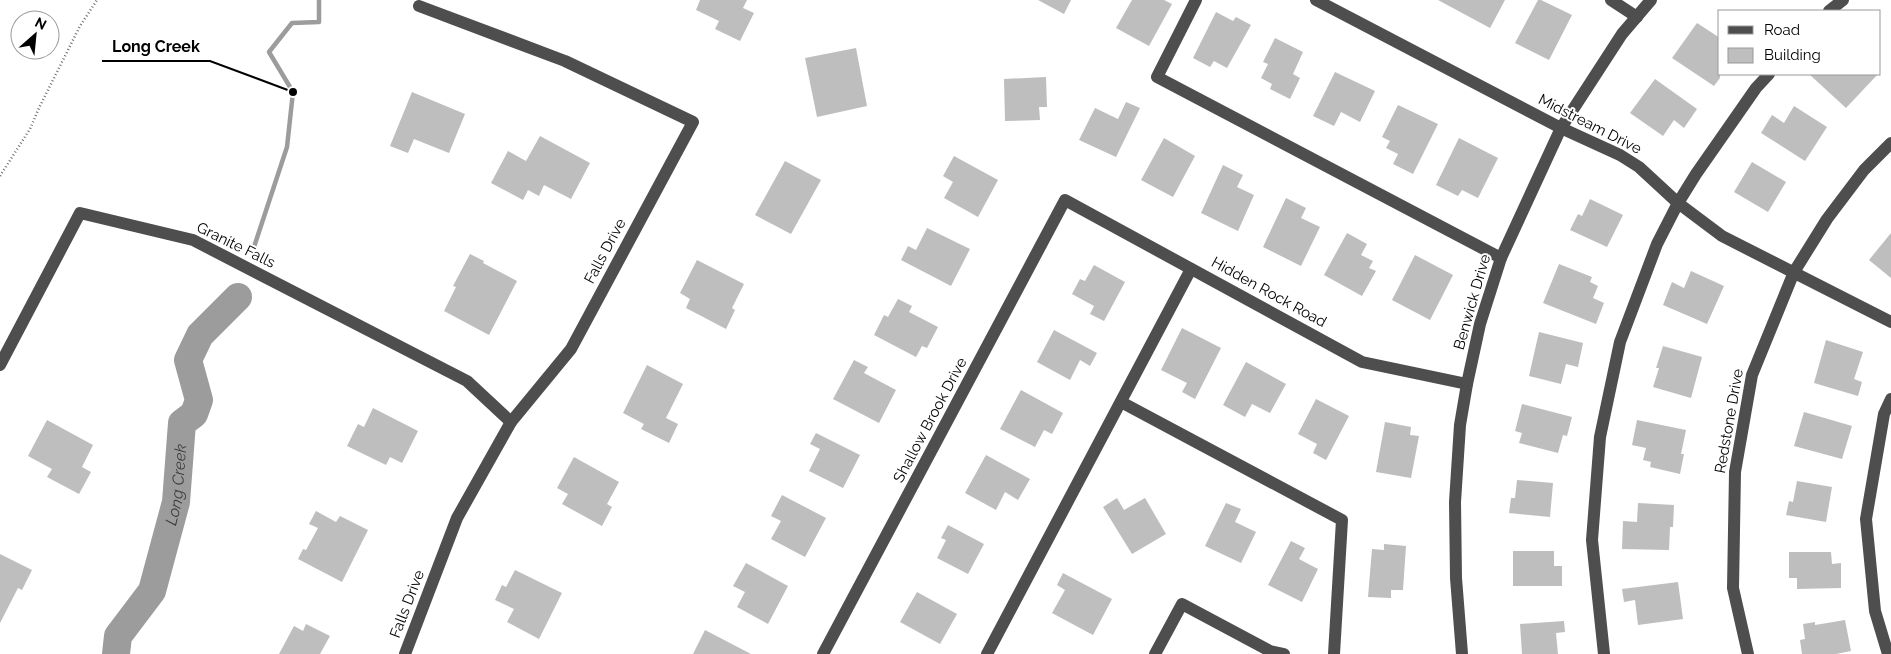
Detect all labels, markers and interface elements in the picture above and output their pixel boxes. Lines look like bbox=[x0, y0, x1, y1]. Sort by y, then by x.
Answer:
north arrow bbox=[10, 10, 60, 60]
legend bbox=[1718, 10, 1881, 75]
text: N bbox=[33, 14, 49, 33]
text: Road bbox=[1764, 21, 1800, 39]
callout: Long Creek bbox=[102, 30, 210, 61]
text: Long Creek bbox=[112, 37, 200, 56]
text: Building bbox=[1764, 46, 1821, 64]
street label: Midstream Drive bbox=[1535, 90, 1645, 158]
street label: Falls Drive bbox=[580, 215, 630, 287]
street label: Granite Falls bbox=[194, 218, 278, 272]
street label: Benwick Drive bbox=[1450, 252, 1494, 352]
street label: Hidden Rock Road bbox=[1208, 253, 1330, 331]
street label: Shallow Brook Drive bbox=[889, 354, 971, 486]
street label: Redstone Drive bbox=[1711, 367, 1747, 475]
water label: Long Creek bbox=[161, 443, 190, 527]
street label: Falls Drive bbox=[386, 567, 428, 640]

